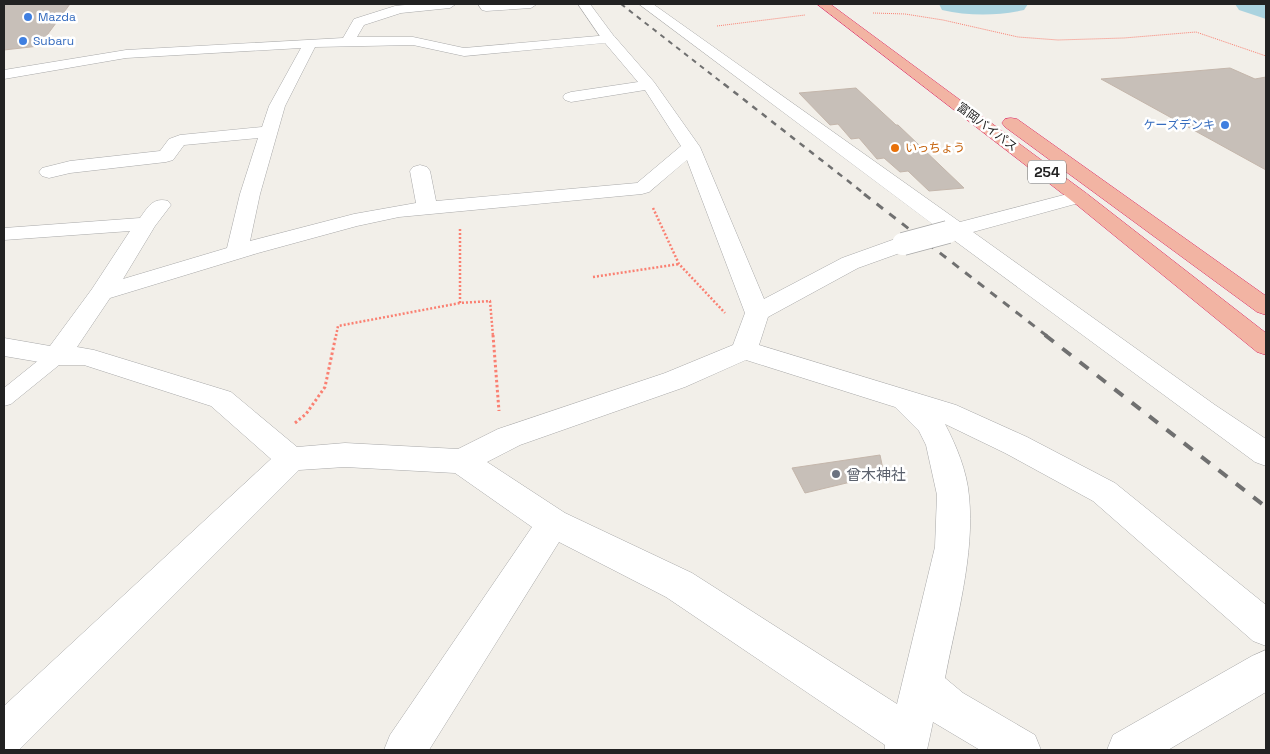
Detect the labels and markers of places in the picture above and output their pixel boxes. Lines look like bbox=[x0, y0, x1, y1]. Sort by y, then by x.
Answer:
place label: Mazda bbox=[38, 9, 76, 25]
marker: Mazda bbox=[22, 11, 34, 23]
place label: Subaru bbox=[33, 33, 74, 49]
marker: Subaru bbox=[17, 35, 29, 47]
place label: ケーズデンキ bbox=[1144, 117, 1215, 133]
marker: ケーズデンキ bbox=[1219, 119, 1231, 131]
place label: いっちょう bbox=[905, 140, 965, 156]
marker: いっちょう bbox=[889, 142, 901, 154]
place label: 曾木神社 bbox=[846, 465, 906, 484]
marker: 曾木神社 bbox=[830, 468, 842, 480]

